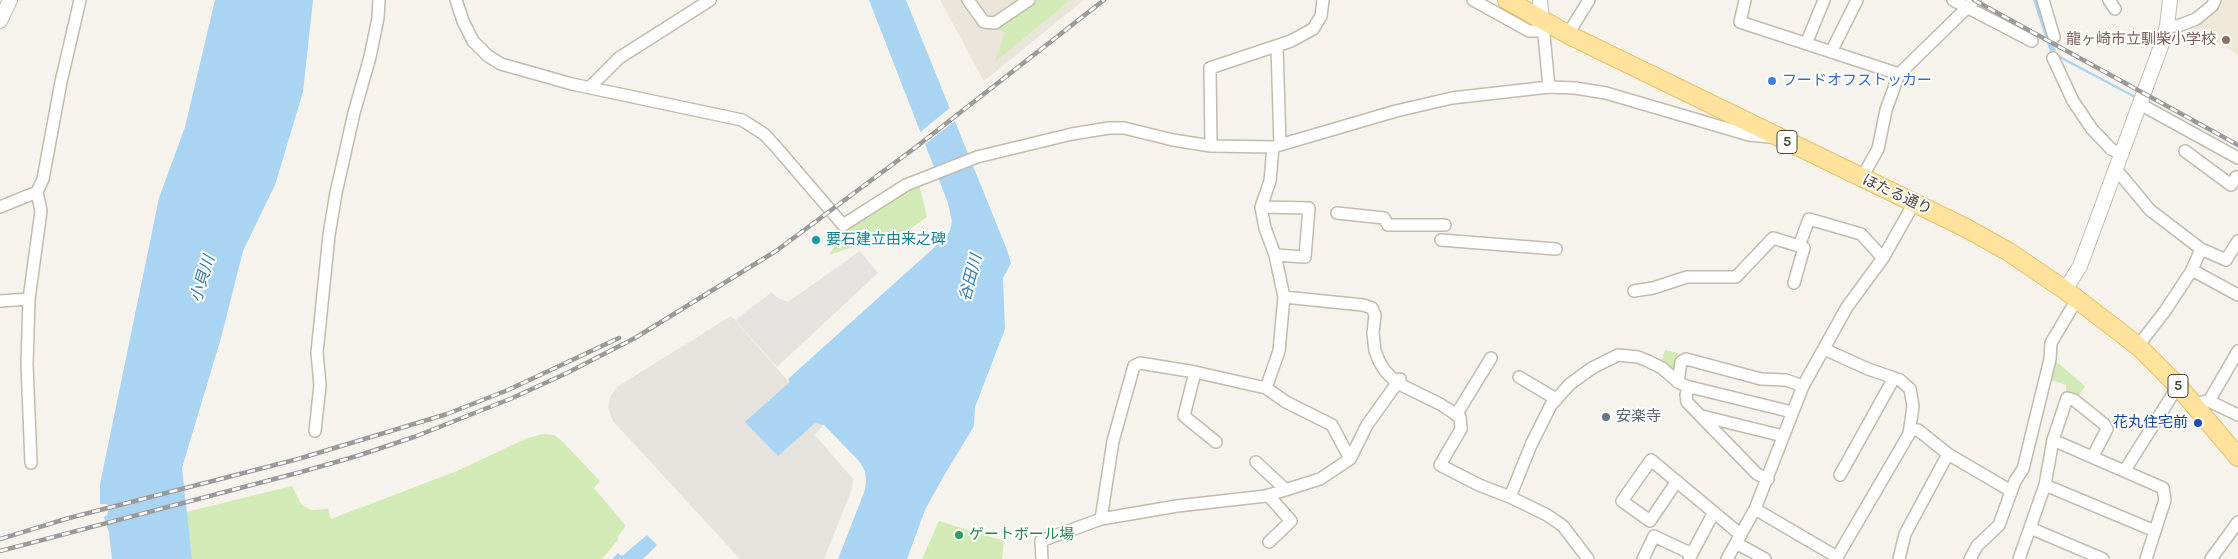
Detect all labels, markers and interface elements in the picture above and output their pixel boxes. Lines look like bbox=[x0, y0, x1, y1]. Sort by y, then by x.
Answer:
place label: 龍ヶ崎市立馴柴小学校 bbox=[2066, 31, 2216, 49]
marker: 龍ヶ崎市立馴柴小学校 bbox=[2220, 34, 2232, 46]
place label: フードオフストッカー bbox=[1782, 72, 1932, 90]
marker: フードオフストッカー bbox=[1766, 75, 1778, 87]
road number: 5 bbox=[1777, 130, 1797, 154]
street label: ほたる通り bbox=[1859, 171, 1935, 219]
place label: 要石建立由来之碑 bbox=[826, 231, 946, 249]
marker: 要石建立由来之碑 bbox=[810, 234, 822, 246]
water label: 谷田川 bbox=[956, 252, 986, 304]
water label: 小貝川 bbox=[187, 253, 219, 305]
road number: 5 bbox=[2168, 374, 2188, 398]
place label: 安楽寺 bbox=[1616, 408, 1661, 426]
marker: 安楽寺 bbox=[1600, 411, 1612, 423]
place label: 花丸住宅前 bbox=[2113, 414, 2188, 432]
marker: 花丸住宅前 bbox=[2192, 417, 2204, 429]
place label: ゲートボール場 bbox=[969, 526, 1074, 544]
marker: ゲートボール場 bbox=[953, 529, 965, 541]

